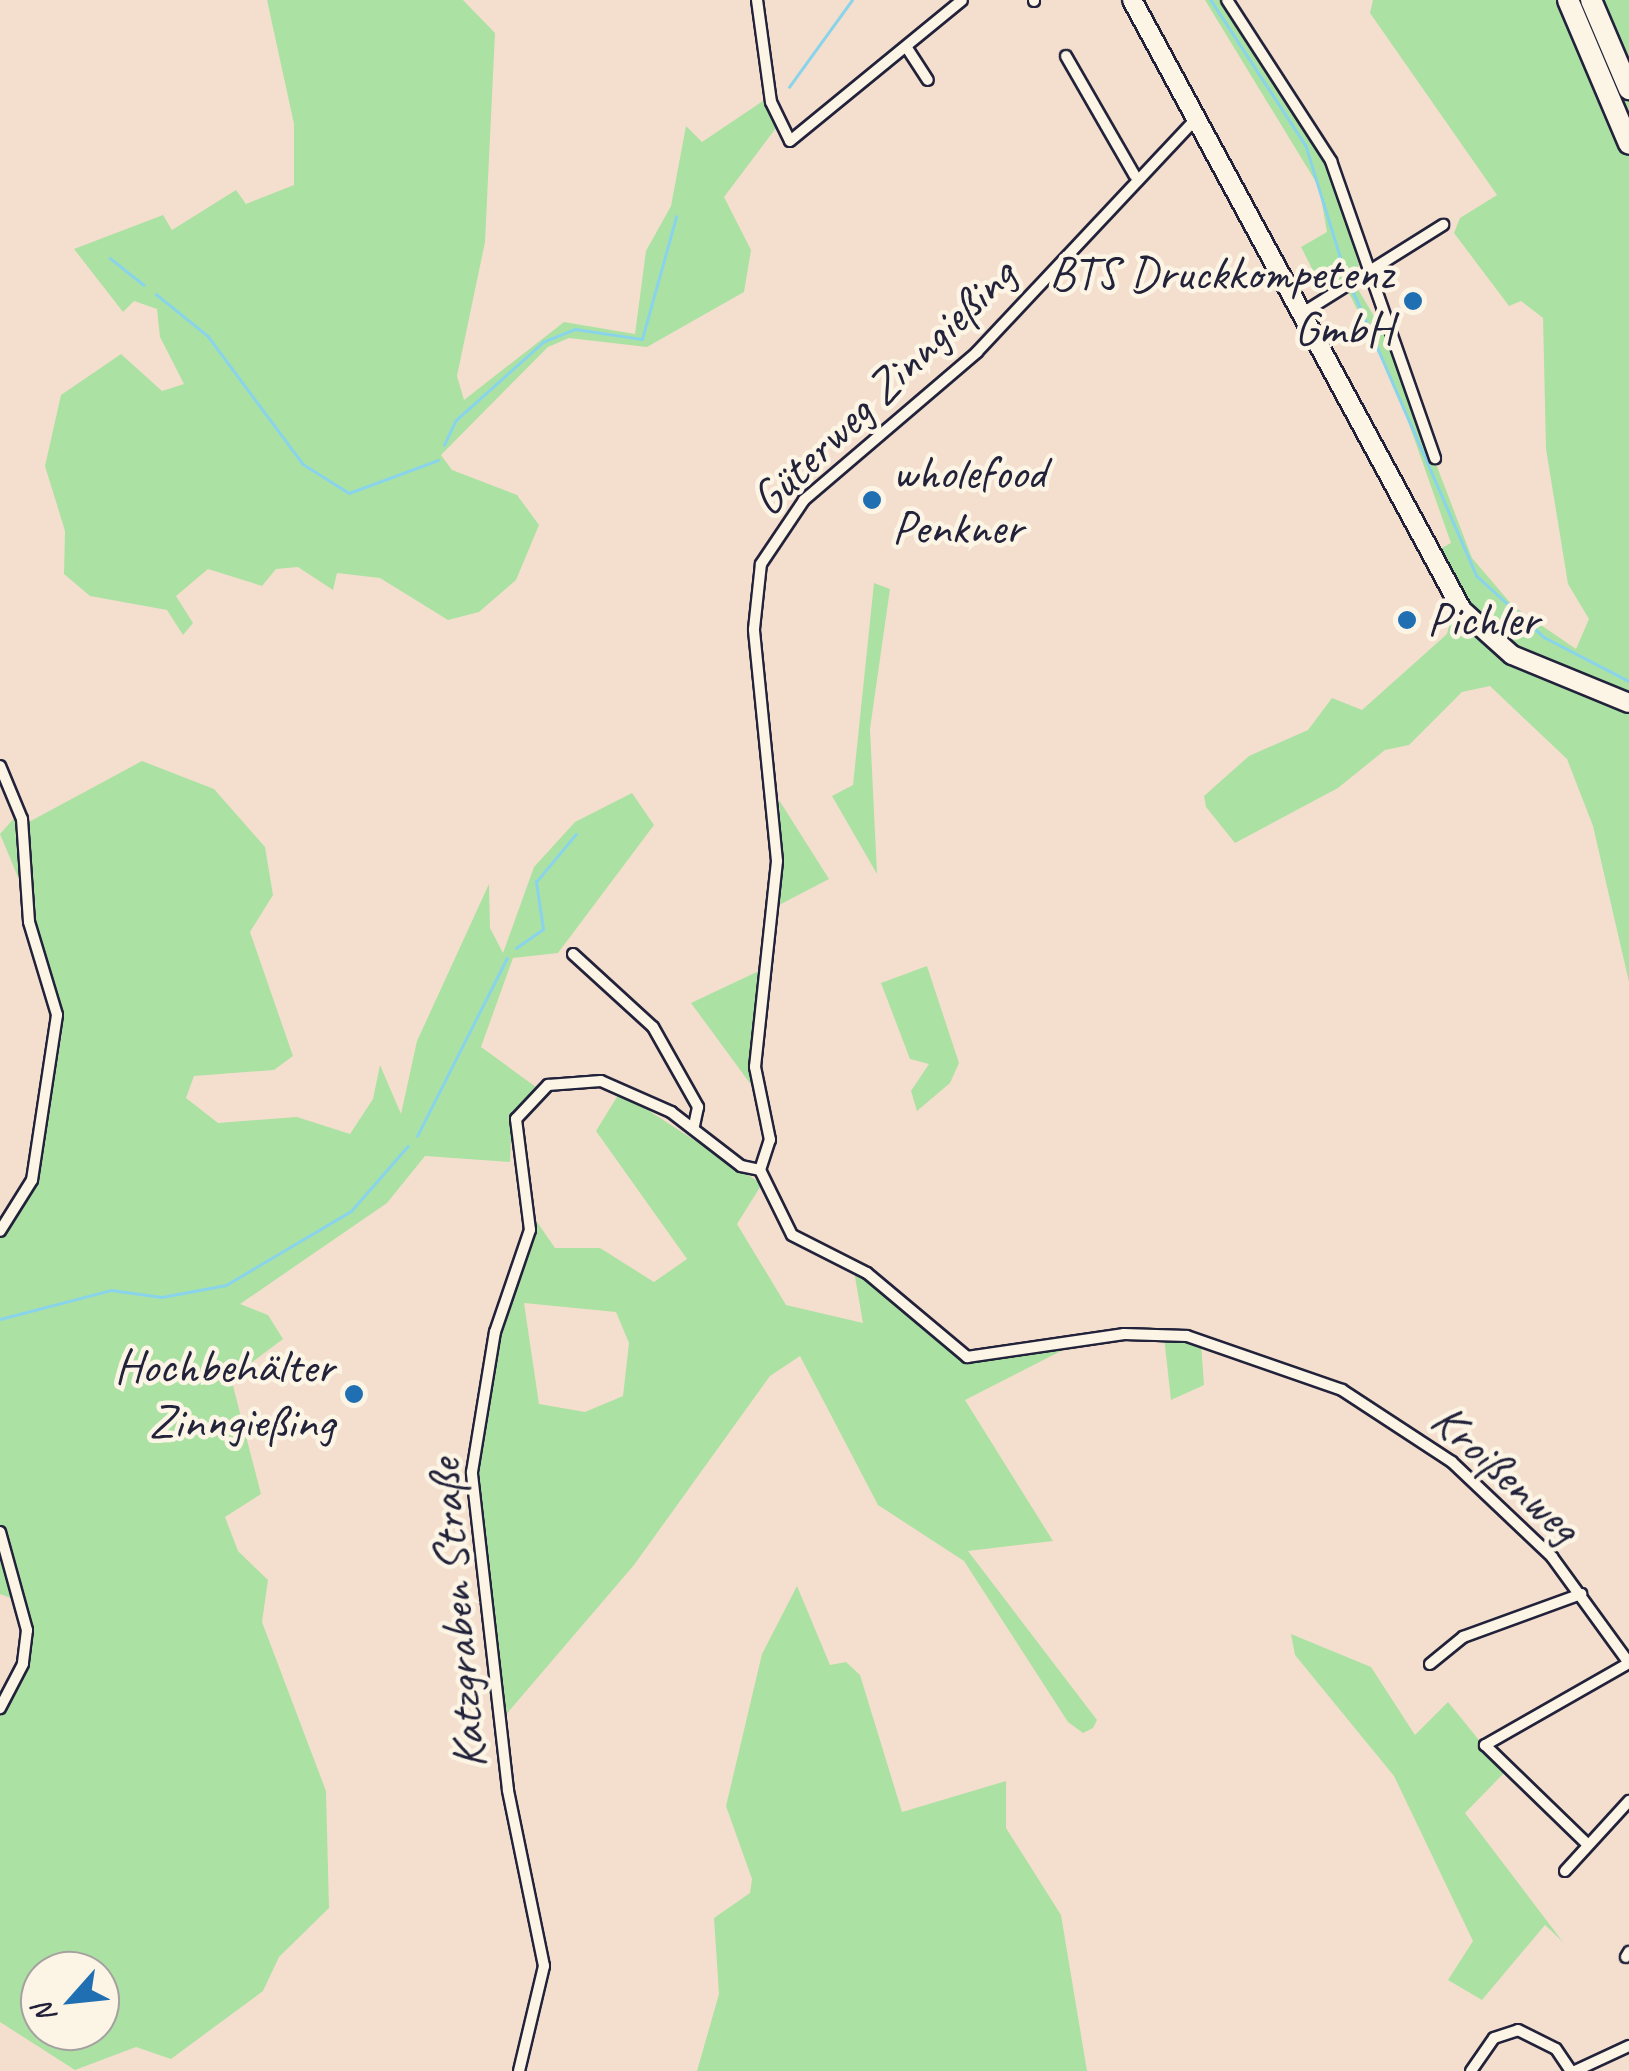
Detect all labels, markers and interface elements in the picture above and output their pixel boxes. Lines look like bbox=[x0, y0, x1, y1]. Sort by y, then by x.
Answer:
place label: BTS Druckkompetenz GmbH bbox=[1049, 244, 1393, 357]
street label: Güterweg Zinngießing bbox=[739, 247, 1027, 527]
marker: BTS Druckkompetenz GmbH bbox=[1402, 290, 1424, 312]
place label: wholefood Penkner bbox=[892, 443, 1046, 556]
marker: wholefood Penkner bbox=[861, 489, 883, 511]
place label: Pichler bbox=[1427, 591, 1539, 649]
marker: Pichler bbox=[1396, 609, 1418, 631]
place label: Hochbehälter Zinngießing bbox=[115, 1337, 334, 1450]
marker: Hochbehälter Zinngießing bbox=[343, 1383, 365, 1405]
street label: Kroißenweg bbox=[1420, 1391, 1592, 1555]
street label: Katzgraben Straße bbox=[415, 1457, 499, 1771]
north arrow bbox=[20, 1951, 120, 2051]
text: N bbox=[25, 1998, 64, 2030]

